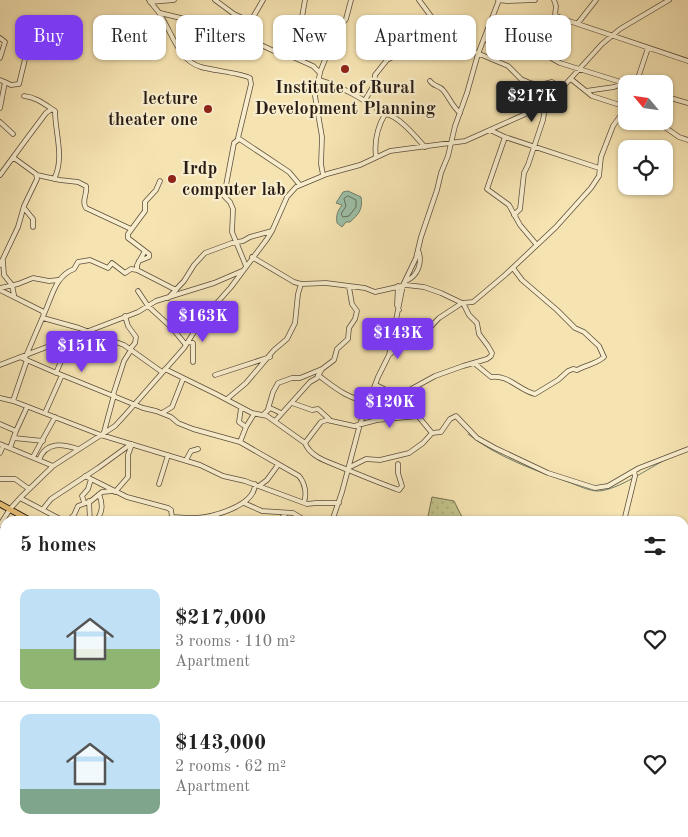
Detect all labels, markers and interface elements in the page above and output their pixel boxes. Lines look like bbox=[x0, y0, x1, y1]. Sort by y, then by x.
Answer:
chip: Buy bbox=[15, 15, 83, 60]
chip: Rent bbox=[93, 15, 166, 60]
chip: Filters bbox=[176, 15, 263, 60]
chip: New bbox=[273, 15, 346, 60]
chip: Apartment bbox=[356, 15, 476, 60]
chip: House bbox=[486, 15, 571, 60]
marker: Institute of Rural Development Planning bbox=[339, 63, 351, 75]
north arrow bbox=[618, 75, 672, 130]
map controls bbox=[618, 75, 673, 195]
place label: Institute of Rural Development Planning bbox=[254, 79, 436, 118]
pin: $217K bbox=[497, 80, 567, 123]
text: $217K bbox=[507, 89, 557, 105]
place label: lecture theater one bbox=[108, 90, 198, 129]
marker: lecture theater one bbox=[202, 103, 214, 115]
button: locate bbox=[618, 140, 673, 195]
place label: Irdp computer lab bbox=[182, 160, 286, 199]
marker: Irdp computer lab bbox=[166, 173, 178, 185]
pin: $163K bbox=[168, 300, 238, 343]
text: $163K bbox=[178, 309, 228, 325]
pin: $143K bbox=[363, 318, 433, 360]
text: $143K bbox=[373, 326, 423, 342]
pin: $151K bbox=[47, 330, 117, 373]
text: $151K bbox=[57, 339, 107, 355]
pin: $120K bbox=[355, 386, 425, 429]
text: $120K bbox=[365, 395, 415, 411]
icon: filters bbox=[641, 532, 669, 560]
text: 5 homes bbox=[20, 535, 96, 556]
text: $217,000 bbox=[175, 608, 266, 629]
icon: home bbox=[60, 609, 120, 669]
icon: heart bbox=[641, 625, 669, 653]
text: 3 rooms · 110 m² bbox=[175, 634, 295, 650]
text: Apartment bbox=[175, 654, 250, 670]
text: $143,000 bbox=[175, 733, 266, 754]
icon: home bbox=[60, 734, 120, 794]
icon: heart bbox=[641, 750, 669, 778]
text: 2 rooms · 62 m² bbox=[175, 759, 286, 775]
text: Apartment bbox=[175, 779, 250, 795]

